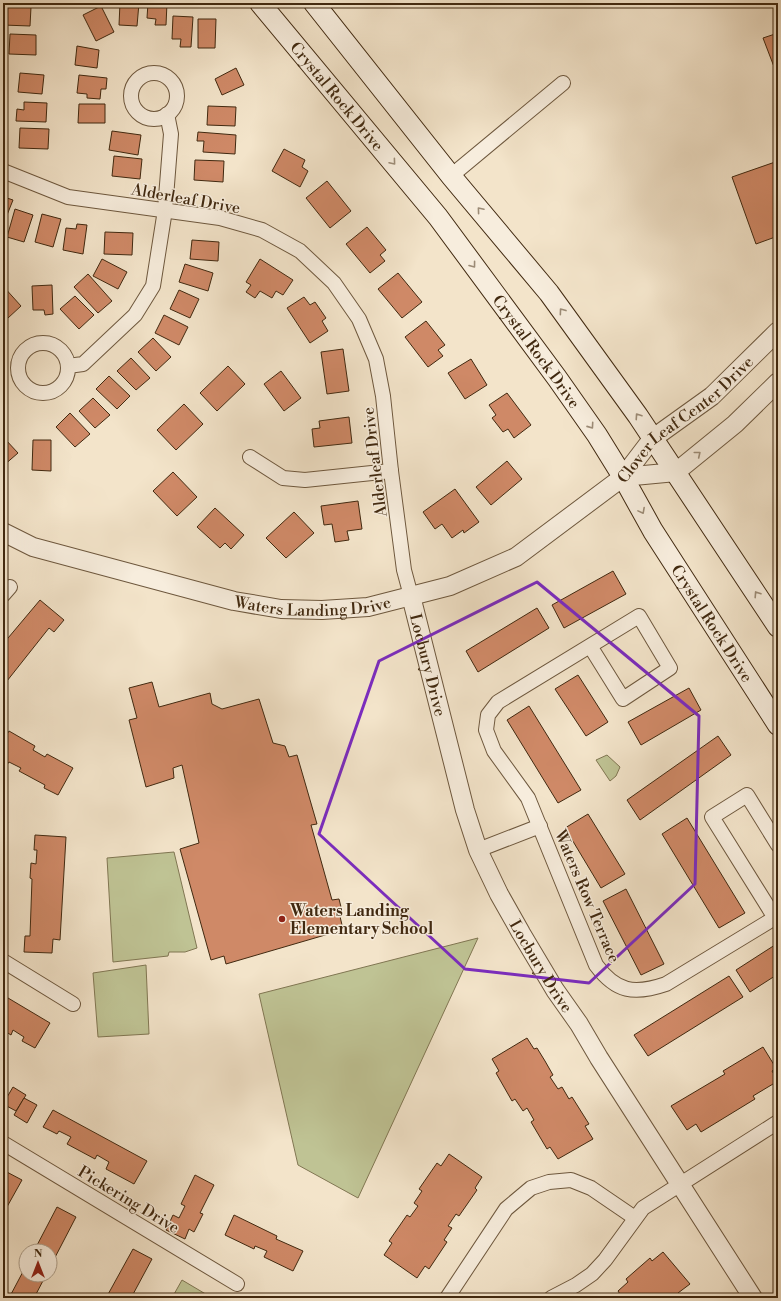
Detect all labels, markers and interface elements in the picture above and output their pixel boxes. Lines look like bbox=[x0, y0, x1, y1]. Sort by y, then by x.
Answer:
street label: Crystal Rock Drive bbox=[285, 38, 388, 155]
one-way arrow bbox=[388, 157, 395, 165]
street label: Alderleaf Drive bbox=[129, 179, 242, 218]
one-way arrow bbox=[477, 207, 484, 215]
one-way arrow bbox=[468, 260, 475, 267]
street label: Crystal Rock Drive bbox=[488, 291, 584, 412]
one-way arrow bbox=[559, 308, 567, 315]
street label: Clover Leaf Center Drive bbox=[613, 352, 758, 487]
street label: Alderleaf Drive bbox=[358, 406, 392, 519]
one-way arrow bbox=[635, 413, 643, 420]
one-way arrow bbox=[586, 422, 594, 429]
one-way arrow bbox=[693, 452, 700, 459]
one-way arrow bbox=[637, 507, 645, 515]
street label: Crystal Rock Drive bbox=[666, 561, 757, 686]
one-way arrow bbox=[754, 591, 762, 598]
street label: Waters Landing Drive bbox=[232, 592, 393, 621]
street label: Locbury Drive bbox=[405, 612, 450, 719]
street label: Waters Row Terrace bbox=[550, 826, 624, 966]
place label: Waters Landing Elementary School bbox=[289, 901, 434, 939]
marker: Waters Landing Elementary School bbox=[277, 914, 287, 924]
street label: Locbury Drive bbox=[505, 916, 577, 1017]
street label: Pickering Drive bbox=[74, 1162, 183, 1238]
north arrow bbox=[18, 1243, 58, 1283]
text: N bbox=[34, 1247, 43, 1261]

